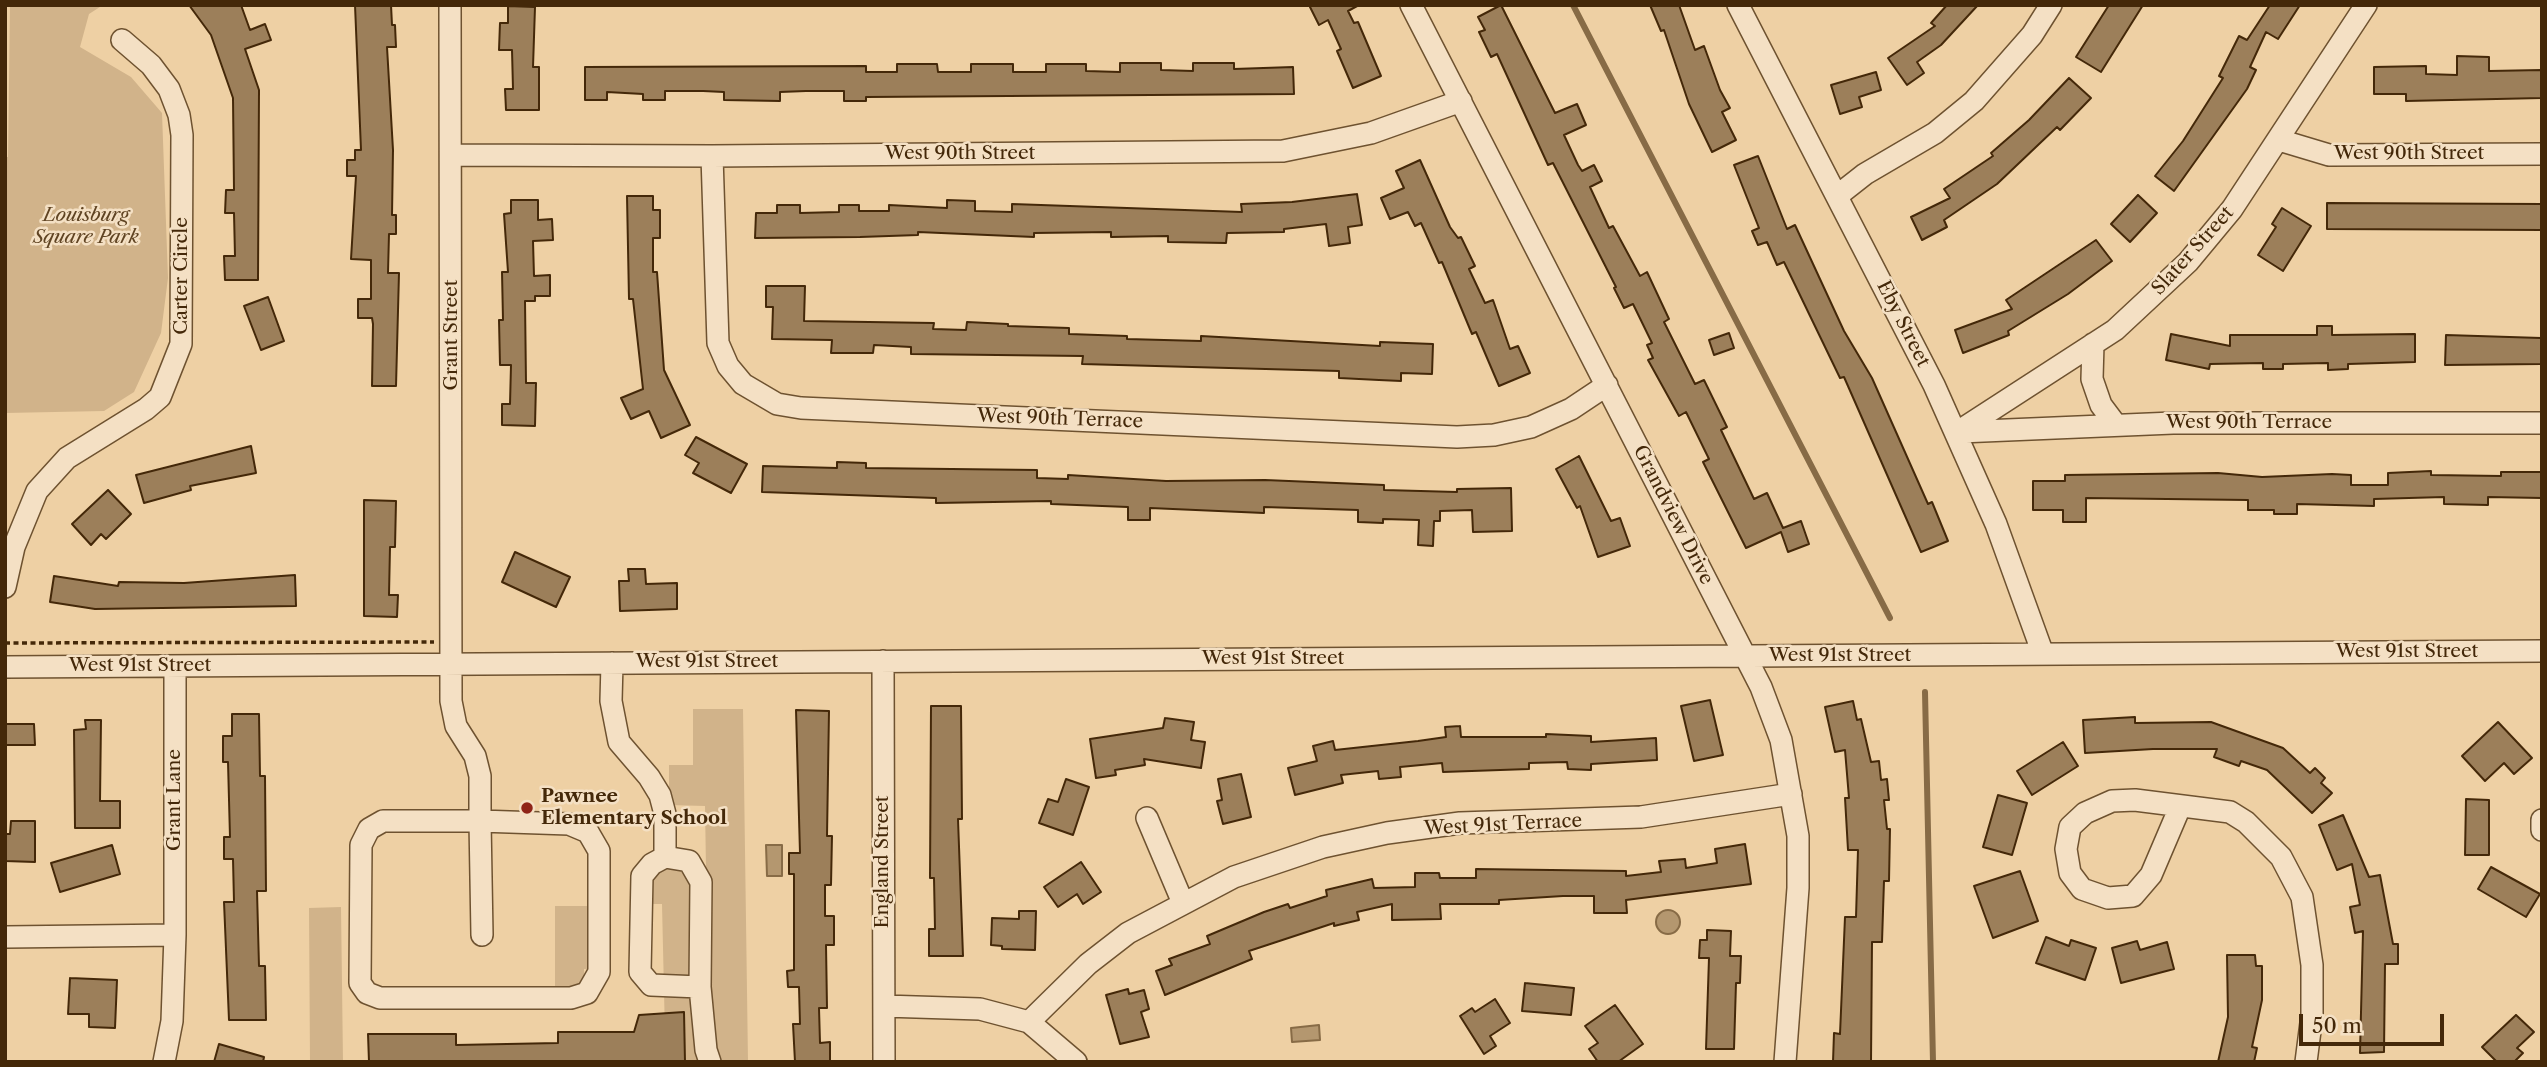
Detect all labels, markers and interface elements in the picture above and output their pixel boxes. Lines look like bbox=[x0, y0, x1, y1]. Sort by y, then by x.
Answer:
street label: West 90th Street bbox=[885, 143, 1035, 165]
street label: West 90th Street bbox=[2334, 143, 2484, 165]
street label: Slater Street bbox=[2147, 202, 2239, 300]
park label: Louisburg Square Park bbox=[33, 205, 139, 249]
street label: Carter Circle bbox=[171, 217, 193, 335]
street label: Eby Street bbox=[1872, 277, 1934, 371]
street label: Grant Street bbox=[441, 280, 463, 390]
street label: West 90th Terrace bbox=[977, 405, 1143, 433]
street label: West 90th Terrace bbox=[2166, 412, 2332, 434]
street label: Grandview Drive bbox=[1628, 442, 1718, 588]
street label: West 91st Street bbox=[2336, 641, 2478, 663]
street label: West 91st Street bbox=[1769, 645, 1911, 667]
street label: West 91st Street bbox=[1202, 648, 1344, 670]
street label: West 91st Street bbox=[636, 651, 778, 673]
street label: West 91st Street bbox=[69, 655, 211, 677]
street label: Grant Lane bbox=[164, 749, 186, 851]
place label: Pawnee Elementary School bbox=[541, 786, 727, 830]
street label: England Street bbox=[872, 795, 894, 929]
marker: Pawnee Elementary School bbox=[519, 800, 535, 816]
street label: West 91st Terrace bbox=[1423, 809, 1583, 841]
scale bar bbox=[2302, 1000, 2447, 1044]
text: 50 m bbox=[2312, 1013, 2362, 1038]

